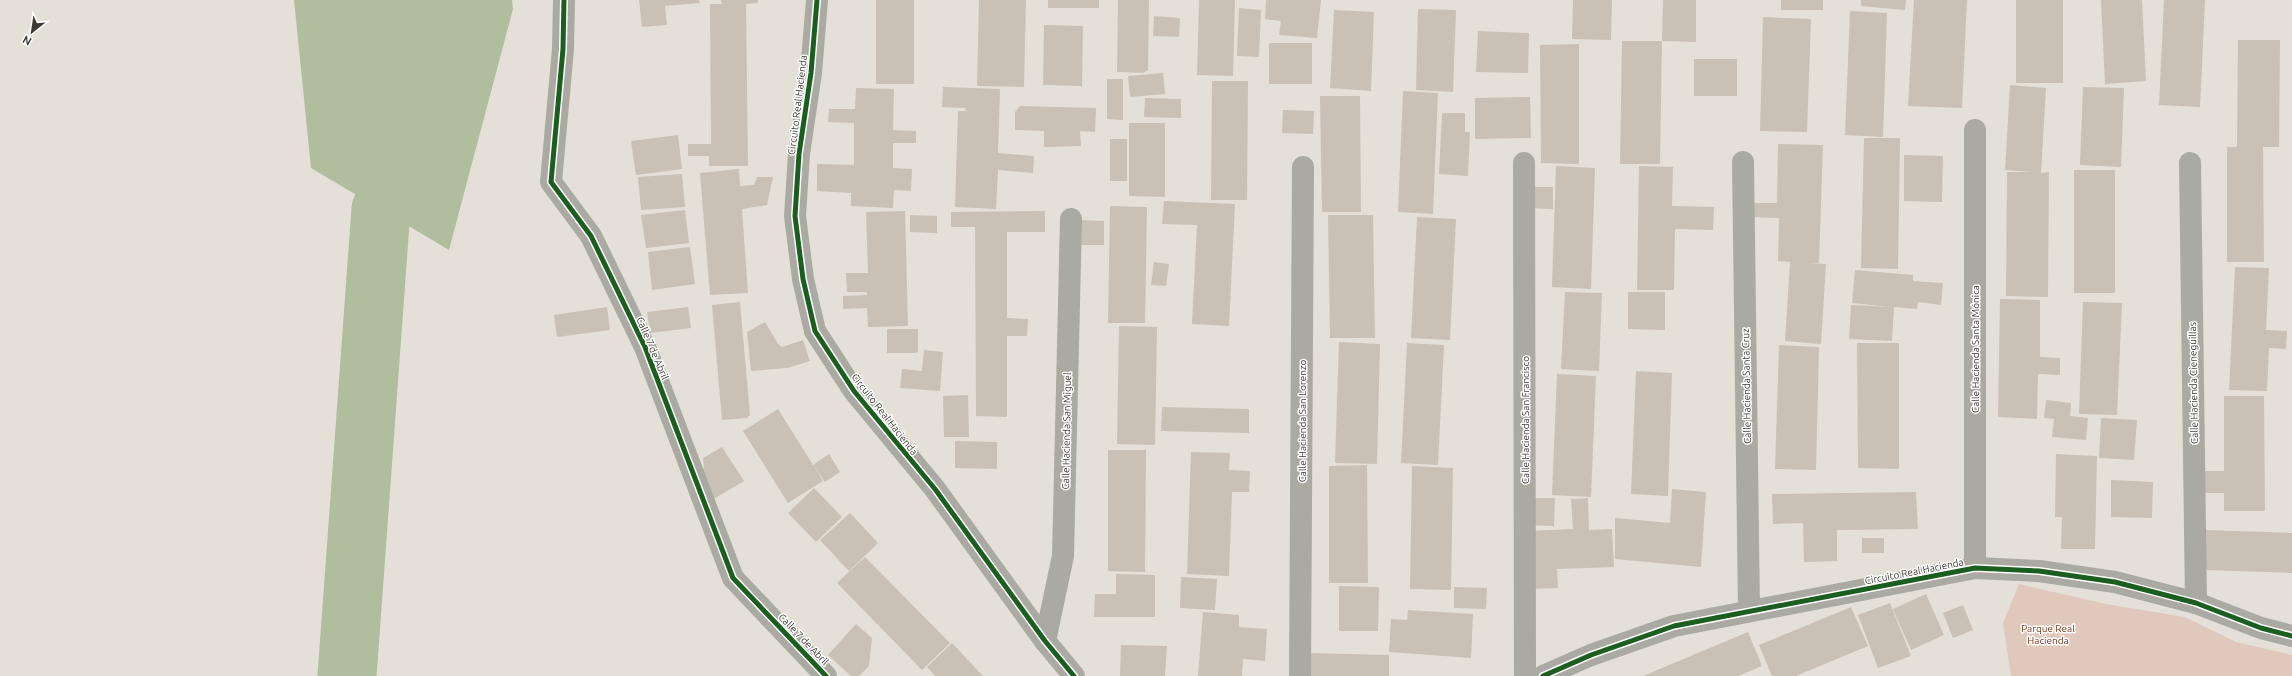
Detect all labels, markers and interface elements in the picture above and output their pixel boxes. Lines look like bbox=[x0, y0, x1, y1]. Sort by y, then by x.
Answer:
north arrow bbox=[12, 12, 52, 52]
text: N bbox=[20, 33, 34, 48]
street label: Circuito Real Hacienda bbox=[786, 55, 809, 156]
street label: Calle Hacienda Santa Mónica bbox=[1970, 285, 1981, 413]
street label: Calle 7 de Abril bbox=[634, 315, 671, 382]
street label: Calle Hacienda Cieneguillas bbox=[2187, 322, 2200, 444]
street label: Calle Hacienda Santa Cruz bbox=[1740, 328, 1753, 444]
street label: Calle Hacienda San Francisco bbox=[1520, 356, 1531, 484]
street label: Calle Hacienda San Lorenzo bbox=[1297, 359, 1308, 482]
street label: Circuito Real Hacienda bbox=[849, 371, 920, 457]
street label: Calle Hacienda San Miguel bbox=[1060, 372, 1073, 490]
street label: Circuito Real Hacienda bbox=[1864, 557, 1964, 586]
street label: Calle 7 de Abril bbox=[776, 611, 831, 668]
park label: Parque Real Hacienda bbox=[2021, 623, 2075, 646]

